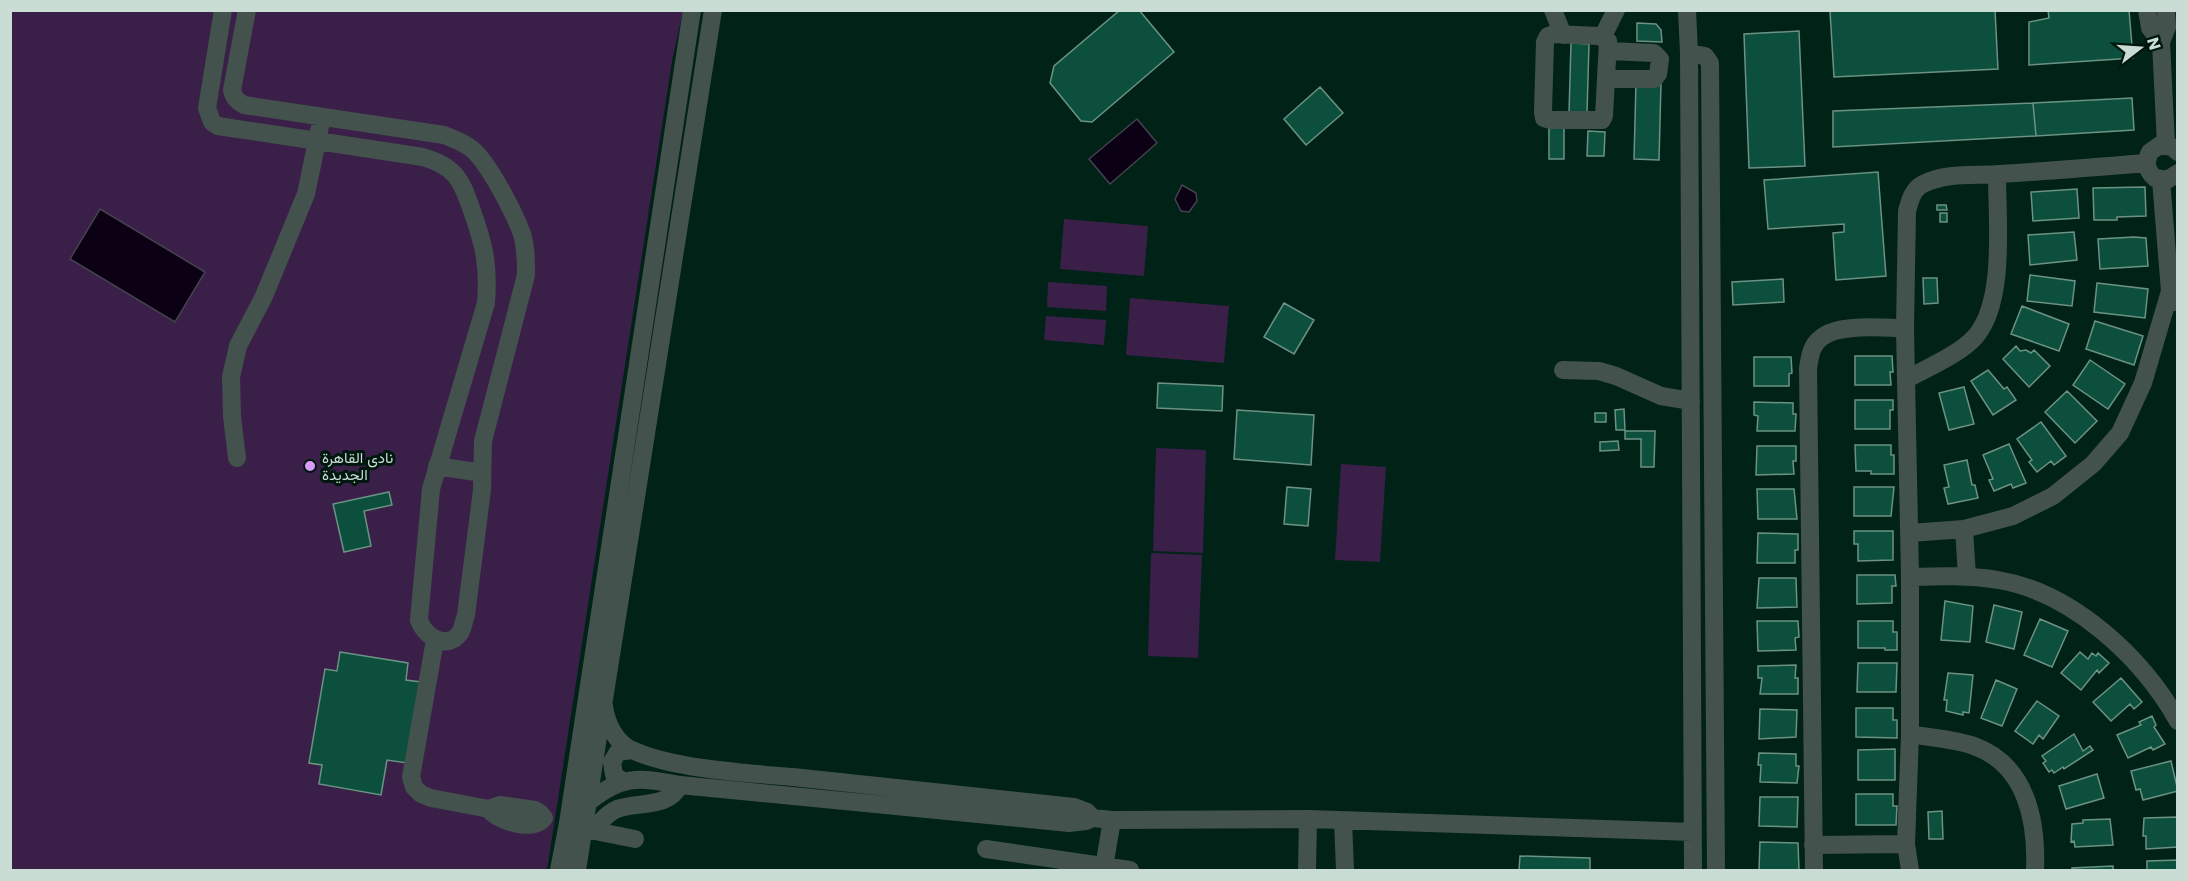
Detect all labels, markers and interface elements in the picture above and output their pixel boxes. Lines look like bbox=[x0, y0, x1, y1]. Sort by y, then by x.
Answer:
north arrow bbox=[2110, 18, 2170, 78]
text: N bbox=[2141, 35, 2167, 53]
place label: نادى القاهرة الجديدة bbox=[322, 447, 393, 485]
marker: نادى القاهرة الجديدة bbox=[303, 459, 317, 473]

